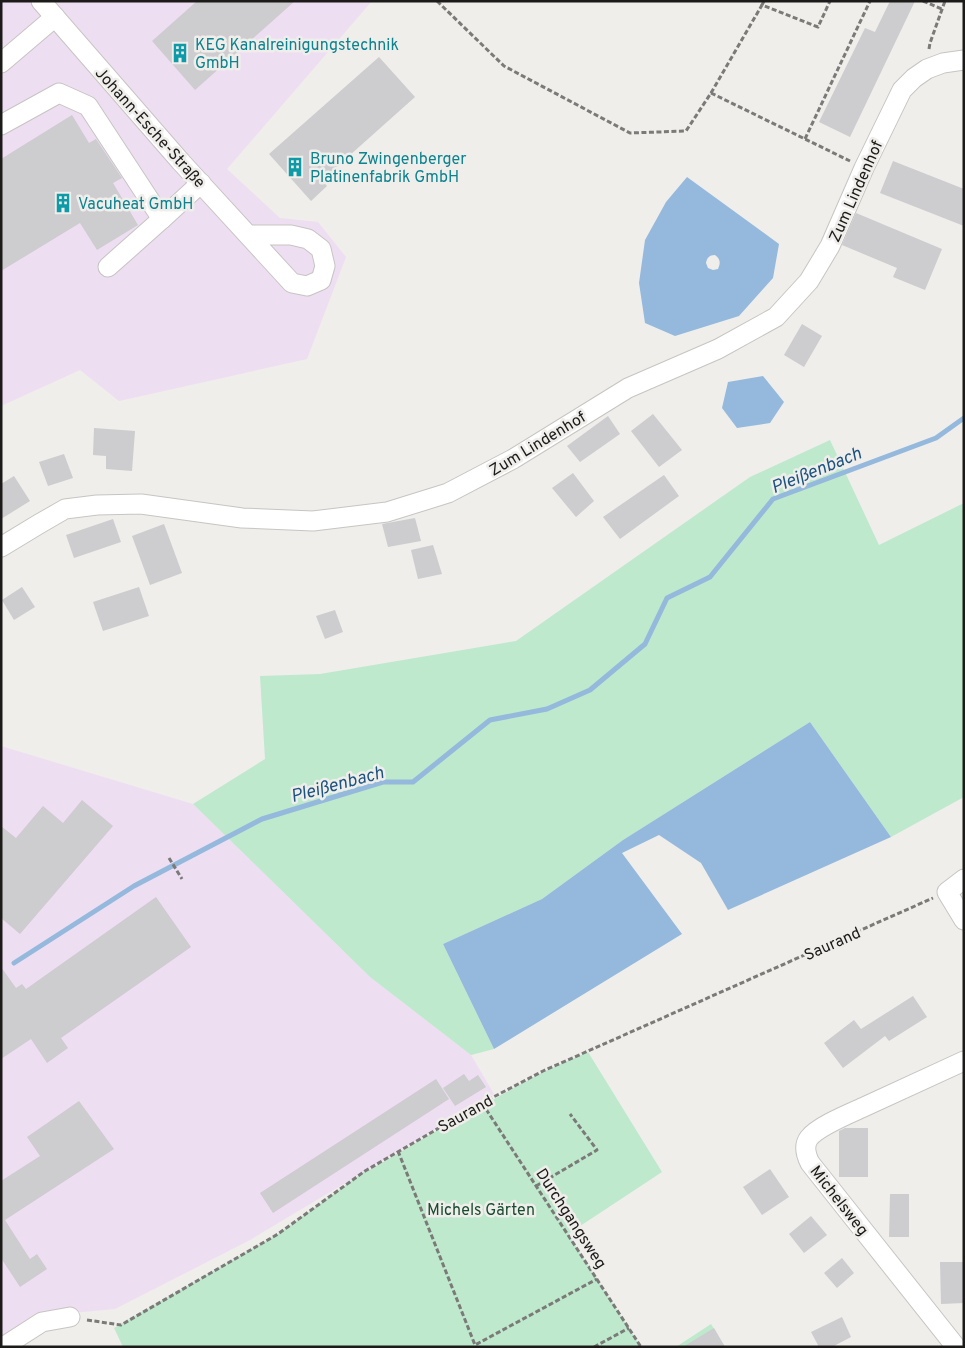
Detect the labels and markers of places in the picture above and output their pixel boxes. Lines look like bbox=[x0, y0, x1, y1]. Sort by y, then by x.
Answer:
place label: KEG Kanalreinigungstechnik GmbH bbox=[195, 36, 399, 74]
building icon: KEG Kanalreinigungstechnik GmbH bbox=[169, 42, 191, 64]
place label: Bruno Zwingenberger Platinenfabrik GmbH bbox=[310, 150, 466, 188]
building icon: Bruno Zwingenberger Platinenfabrik GmbH bbox=[284, 156, 306, 178]
building icon: Vacuheat GmbH bbox=[52, 192, 74, 214]
place label: Vacuheat GmbH bbox=[78, 195, 193, 215]

